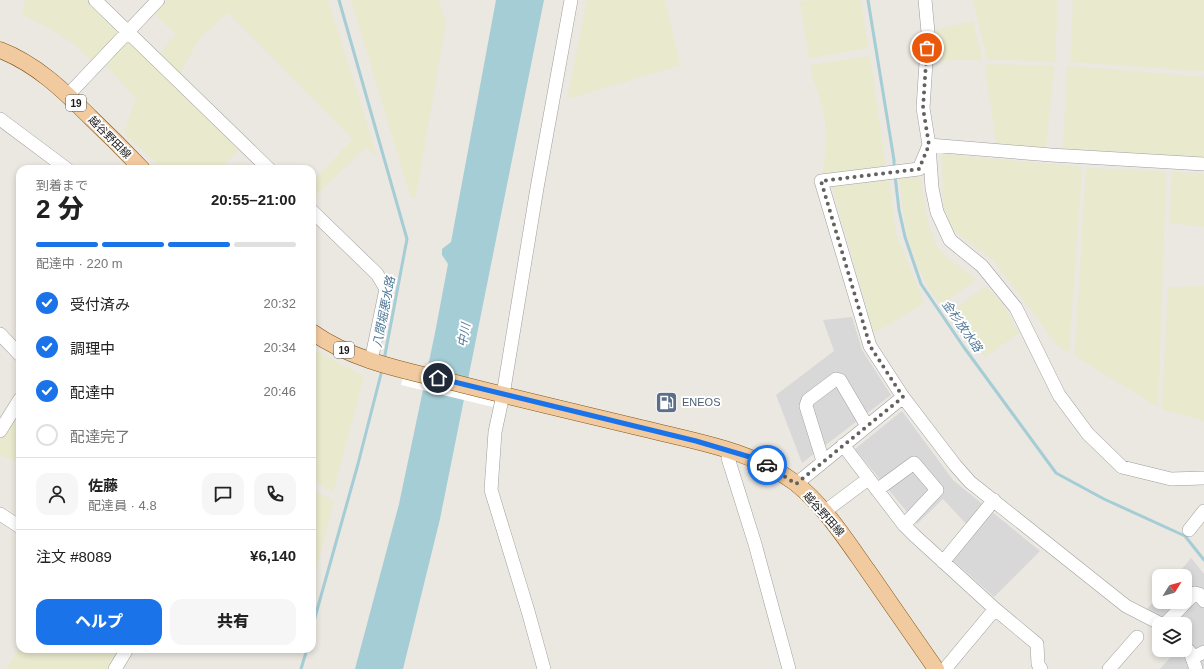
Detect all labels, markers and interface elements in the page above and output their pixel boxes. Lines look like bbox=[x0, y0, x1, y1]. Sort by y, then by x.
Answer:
pin bbox=[910, 31, 944, 65]
icon: bag bbox=[916, 37, 938, 59]
road number: 19 bbox=[66, 95, 86, 111]
street label: 越谷野田線 bbox=[86, 113, 134, 161]
text: 到着まで bbox=[36, 178, 88, 193]
text: 20:55–21:00 bbox=[211, 191, 296, 208]
text: 2 分 bbox=[36, 194, 84, 224]
text: 配達中 · 220 m bbox=[36, 256, 123, 271]
water label: 八間堀悪水路 bbox=[370, 274, 398, 349]
icon: check bbox=[36, 292, 58, 314]
text: 受付済み bbox=[70, 296, 130, 313]
text: 20:32 bbox=[263, 296, 296, 311]
water label: 金杉放水路 bbox=[939, 297, 986, 355]
water label: 中川 bbox=[455, 320, 473, 348]
icon: check bbox=[36, 336, 58, 358]
text: 調理中 bbox=[70, 340, 115, 357]
text: 20:34 bbox=[263, 340, 296, 355]
road number: 19 bbox=[334, 342, 354, 358]
pin bbox=[421, 361, 455, 395]
icon: home bbox=[427, 367, 449, 389]
icon: check bbox=[36, 380, 58, 402]
text: 配達中 bbox=[70, 384, 115, 401]
text: 20:46 bbox=[263, 384, 296, 399]
fuel station icon: ENEOS bbox=[654, 389, 680, 415]
place label: ENEOS bbox=[682, 396, 721, 408]
text: 配達完了 bbox=[70, 428, 130, 445]
courier bbox=[747, 445, 787, 485]
icon: car bbox=[756, 454, 778, 476]
button: person bbox=[36, 473, 78, 515]
button: chat bbox=[202, 473, 244, 515]
button: phone bbox=[254, 473, 296, 515]
text: 佐藤 bbox=[88, 477, 118, 494]
street label: 越谷野田線 bbox=[801, 490, 847, 538]
text: 配達員 · 4.8 bbox=[88, 498, 157, 513]
text: ¥6,140 bbox=[250, 547, 296, 564]
text: 注文 #8089 bbox=[36, 548, 112, 565]
north arrow bbox=[1152, 569, 1192, 609]
map controls bbox=[1152, 569, 1192, 657]
button: ヘルプ bbox=[36, 599, 162, 645]
button: 共有 bbox=[170, 599, 296, 645]
button: layers bbox=[1152, 617, 1192, 657]

